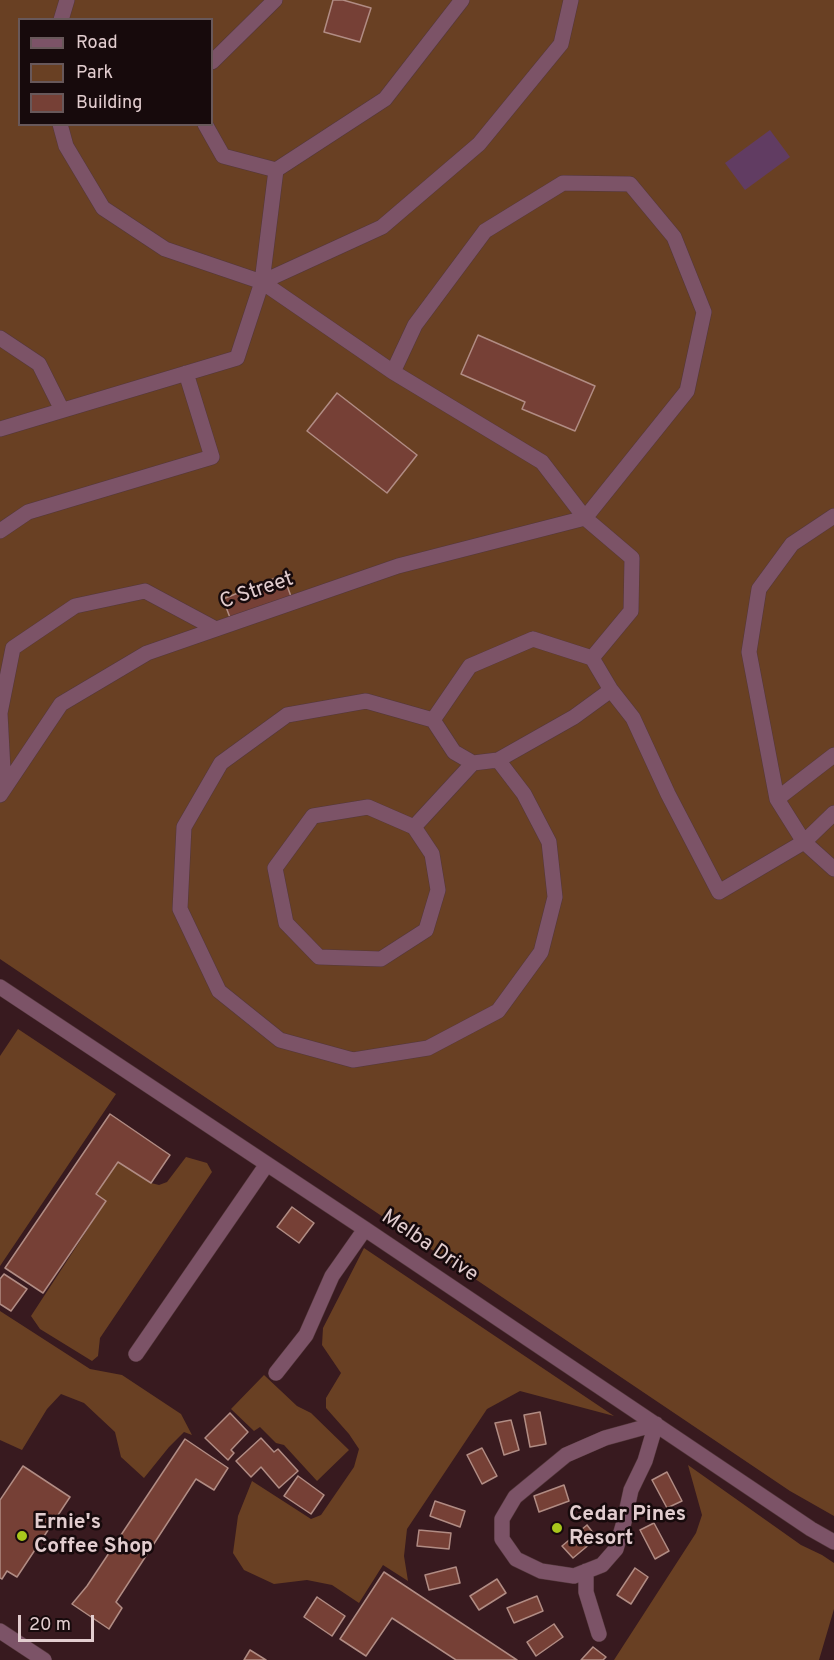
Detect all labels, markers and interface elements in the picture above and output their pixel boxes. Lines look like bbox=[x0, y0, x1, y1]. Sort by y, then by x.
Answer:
legend bbox=[18, 18, 213, 126]
text: Road bbox=[76, 32, 118, 55]
text: Park bbox=[76, 62, 113, 85]
text: Building bbox=[76, 92, 142, 115]
street label: C Street bbox=[217, 568, 297, 616]
street label: Melba Drive bbox=[376, 1205, 482, 1289]
place label: Cedar Pines Resort bbox=[569, 1503, 686, 1553]
place label: Ernie's Coffee Shop bbox=[34, 1511, 153, 1561]
marker: Cedar Pines Resort bbox=[550, 1521, 564, 1535]
marker: Ernie's Coffee Shop bbox=[15, 1529, 29, 1543]
scale bar bbox=[21, 1603, 98, 1641]
text: 20 m bbox=[29, 1614, 71, 1637]

